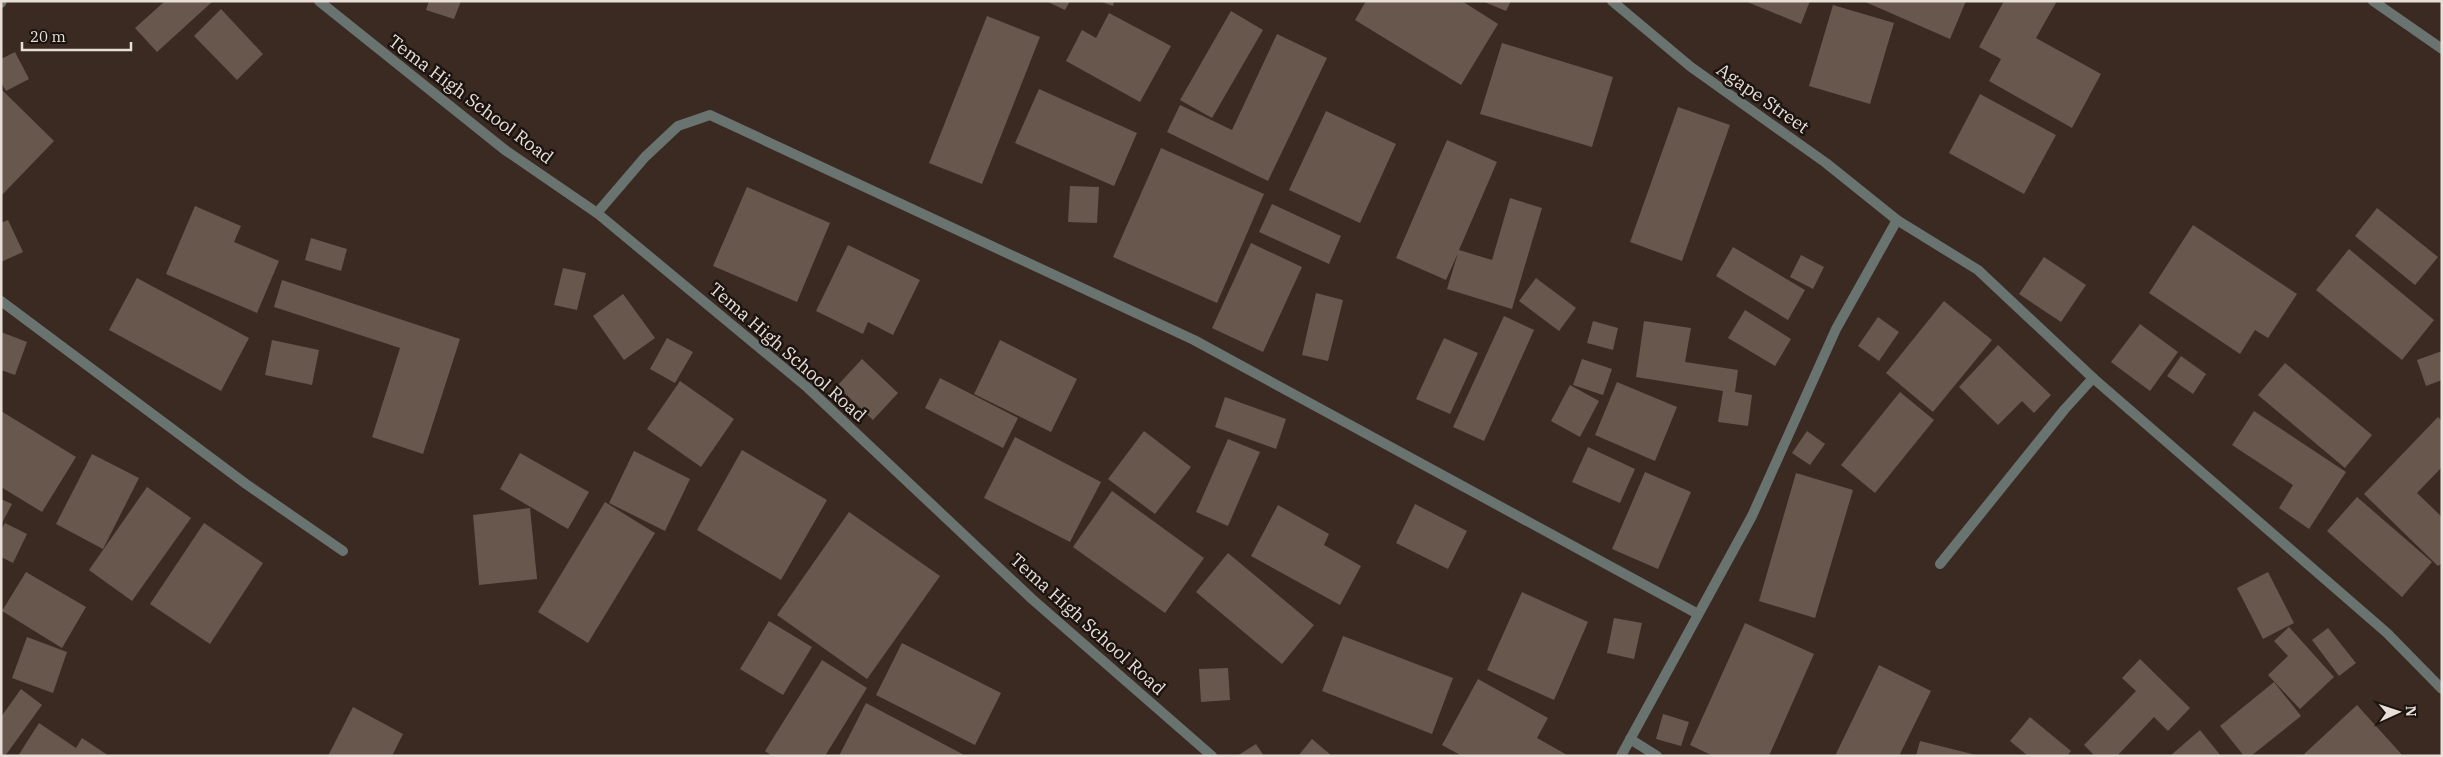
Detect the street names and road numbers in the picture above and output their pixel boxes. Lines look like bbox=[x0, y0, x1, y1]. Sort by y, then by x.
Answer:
street label: Tema High School Road bbox=[384, 29, 558, 169]
street label: Agape Street bbox=[1712, 58, 1814, 138]
street label: Tema High School Road bbox=[705, 277, 871, 427]
street label: Tema High School Road bbox=[1006, 548, 1170, 700]

